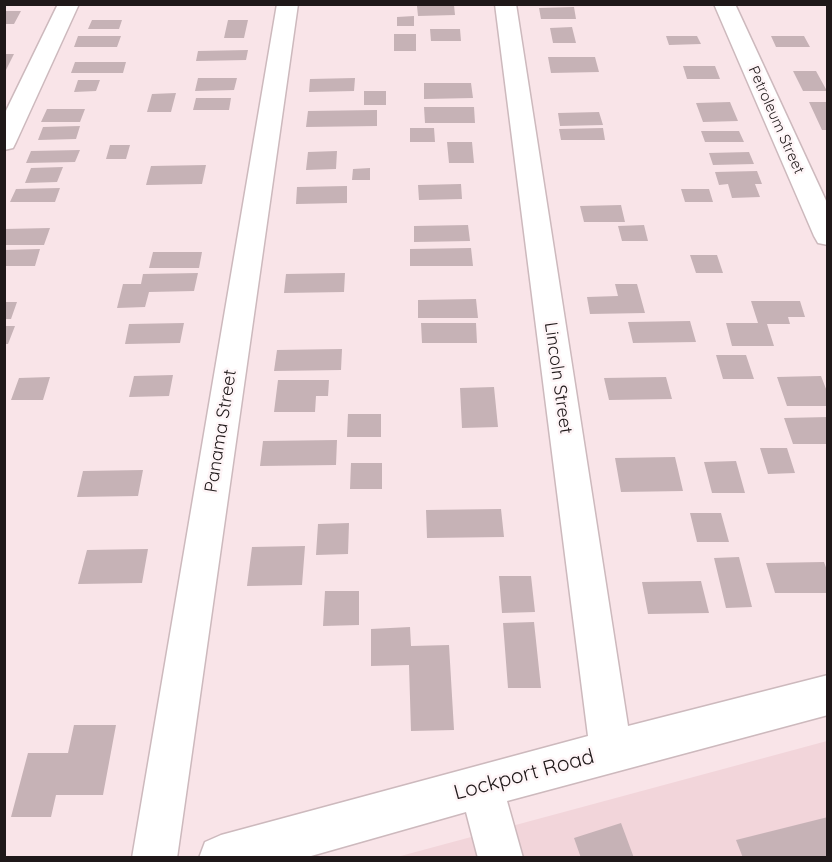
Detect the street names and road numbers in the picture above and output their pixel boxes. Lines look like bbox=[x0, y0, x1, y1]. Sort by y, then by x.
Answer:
street label: Petroleum Street bbox=[744, 63, 808, 177]
street label: Lincoln Street bbox=[539, 321, 577, 435]
street label: Panama Street bbox=[201, 368, 241, 494]
street label: Lockport Road bbox=[451, 744, 597, 806]

